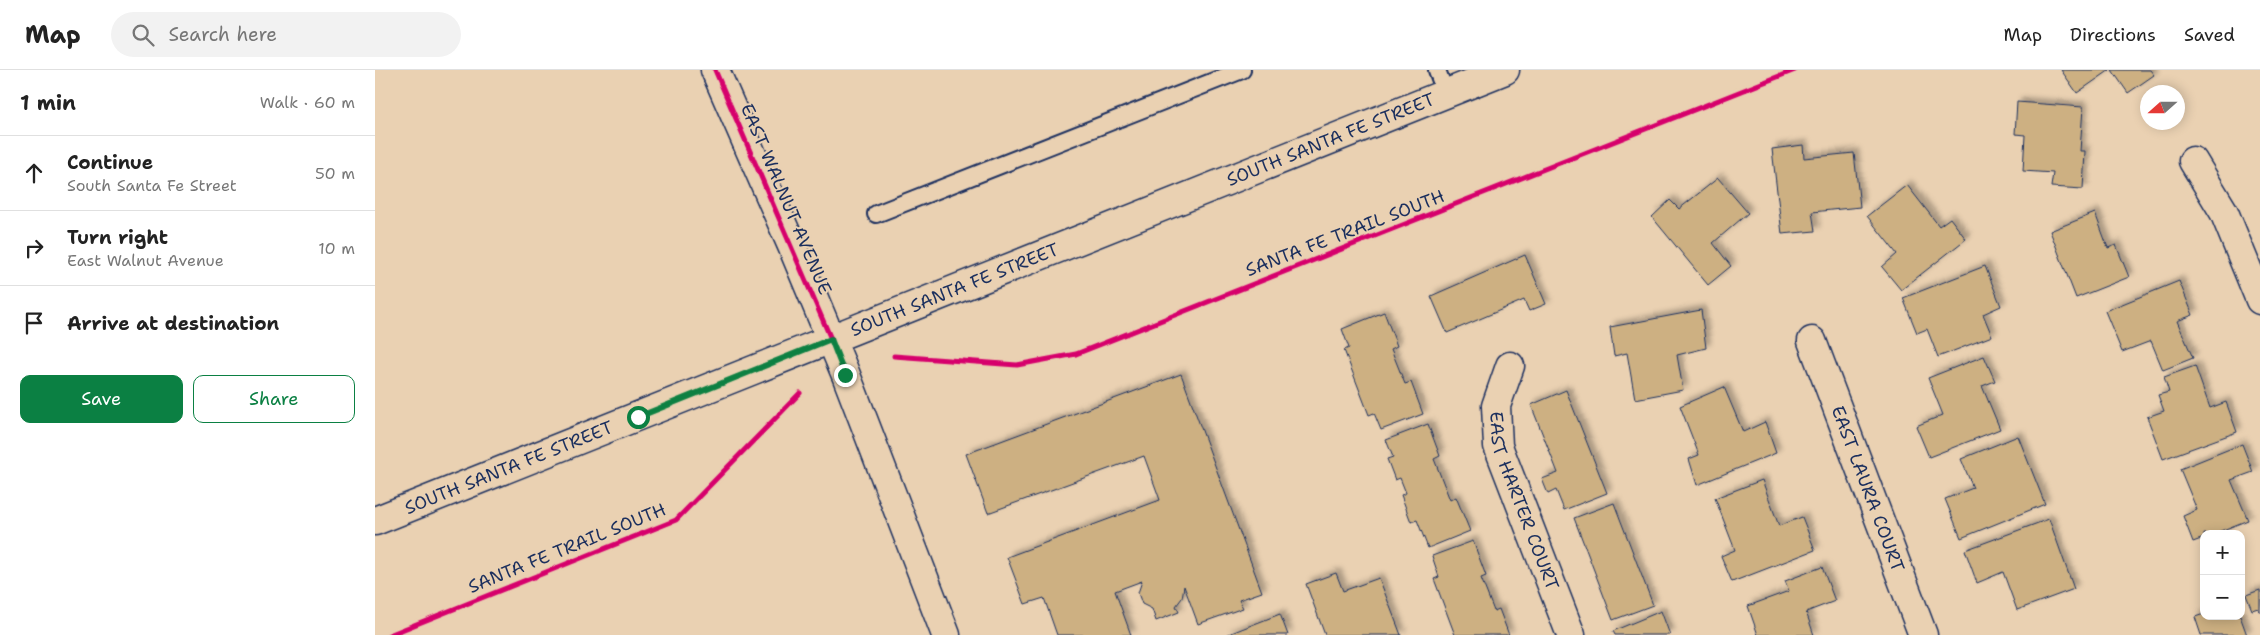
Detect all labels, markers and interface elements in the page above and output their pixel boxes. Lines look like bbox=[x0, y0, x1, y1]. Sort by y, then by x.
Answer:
search box bbox=[111, 12, 461, 57]
text: Map bbox=[25, 19, 81, 51]
icon: search bbox=[129, 21, 157, 49]
text: Search here bbox=[169, 22, 277, 47]
text: Map bbox=[2004, 23, 2042, 47]
text: Directions bbox=[2070, 23, 2156, 47]
text: Saved bbox=[2184, 23, 2235, 47]
north arrow bbox=[2140, 85, 2185, 130]
street label: SOUTH SANTA FE STREET bbox=[1223, 87, 1438, 192]
text: 1 min bbox=[20, 89, 76, 117]
text: Walk · 60 m bbox=[260, 92, 355, 113]
street label: EAST WALNUT AVENUE bbox=[735, 100, 837, 298]
text: Continue bbox=[67, 150, 153, 175]
icon: ahead bbox=[20, 159, 48, 187]
text: 50 m bbox=[315, 163, 355, 184]
text: South Santa Fe Street bbox=[67, 175, 237, 196]
street label: SANTA FE TRAIL SOUTH bbox=[1242, 184, 1448, 282]
text: Turn right bbox=[67, 225, 168, 250]
icon: right bbox=[20, 234, 48, 262]
street label: SOUTH SANTA FE STREET bbox=[847, 237, 1062, 342]
text: 10 m bbox=[318, 238, 355, 259]
text: East Walnut Avenue bbox=[67, 250, 224, 271]
icon: arrive bbox=[20, 309, 48, 337]
text: Arrive at destination bbox=[67, 311, 279, 336]
route end bbox=[834, 364, 857, 387]
button: Save bbox=[20, 375, 183, 423]
button: Share bbox=[193, 375, 355, 423]
street label: EAST LAURA COURT bbox=[1826, 402, 1910, 575]
route start bbox=[627, 406, 650, 429]
street label: EAST HARTER COURT bbox=[1484, 411, 1565, 594]
street label: SOUTH SANTA FE STREET bbox=[401, 415, 616, 520]
street label: SANTA FE TRAIL SOUTH bbox=[465, 497, 669, 599]
map controls bbox=[2200, 530, 2245, 620]
button: + bbox=[2200, 530, 2245, 575]
button: − bbox=[2200, 575, 2245, 620]

